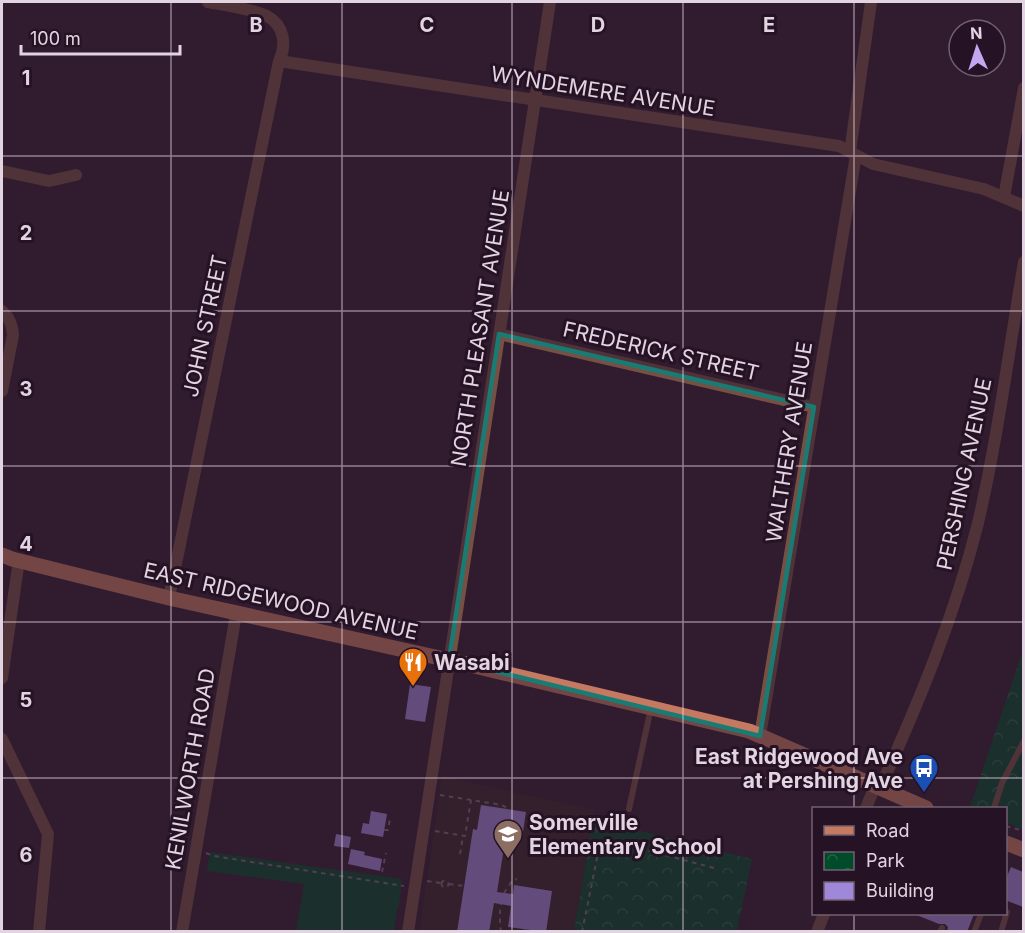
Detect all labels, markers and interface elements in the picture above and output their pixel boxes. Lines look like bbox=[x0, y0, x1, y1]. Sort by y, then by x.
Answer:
text: B bbox=[249, 13, 263, 37]
text: C bbox=[420, 13, 434, 37]
text: D bbox=[591, 13, 605, 37]
text: E bbox=[763, 13, 775, 37]
scale bar bbox=[21, 18, 180, 56]
north arrow bbox=[947, 18, 1007, 78]
text: N bbox=[970, 23, 983, 43]
text: 100 m bbox=[30, 28, 81, 49]
street label: WYNDEMERE AVENUE bbox=[489, 61, 717, 121]
text: 1 bbox=[22, 66, 30, 90]
street label: NORTH PLEASANT AVENUE bbox=[446, 188, 514, 468]
text: 2 bbox=[20, 221, 32, 245]
street label: JOHN STREET bbox=[178, 253, 232, 399]
street label: FREDERICK STREET bbox=[561, 316, 761, 386]
street label: WALTHERY AVENUE bbox=[761, 340, 817, 544]
street label: PERSHING AVENUE bbox=[931, 376, 997, 572]
text: 3 bbox=[20, 377, 32, 401]
text: 4 bbox=[19, 532, 33, 556]
street label: EAST RIDGEWOOD AVENUE bbox=[141, 557, 421, 645]
restaurant icon: Wasabi bbox=[397, 646, 429, 688]
place label: Wasabi bbox=[434, 650, 510, 675]
street label: KENILWORTH ROAD bbox=[160, 666, 220, 872]
text: 5 bbox=[20, 688, 32, 712]
place label: East Ridgewood Ave at Pershing Ave bbox=[695, 744, 903, 793]
bus stop icon: East Ridgewood Ave at Pershing Ave bbox=[908, 752, 940, 794]
legend bbox=[812, 807, 1007, 915]
place label: Somerville Elementary School bbox=[529, 810, 722, 859]
school or university icon: Somerville Elementary School bbox=[492, 818, 524, 860]
text: Road bbox=[866, 820, 909, 841]
text: 6 bbox=[20, 843, 33, 867]
text: Park bbox=[866, 850, 905, 871]
text: Building bbox=[866, 880, 934, 901]

